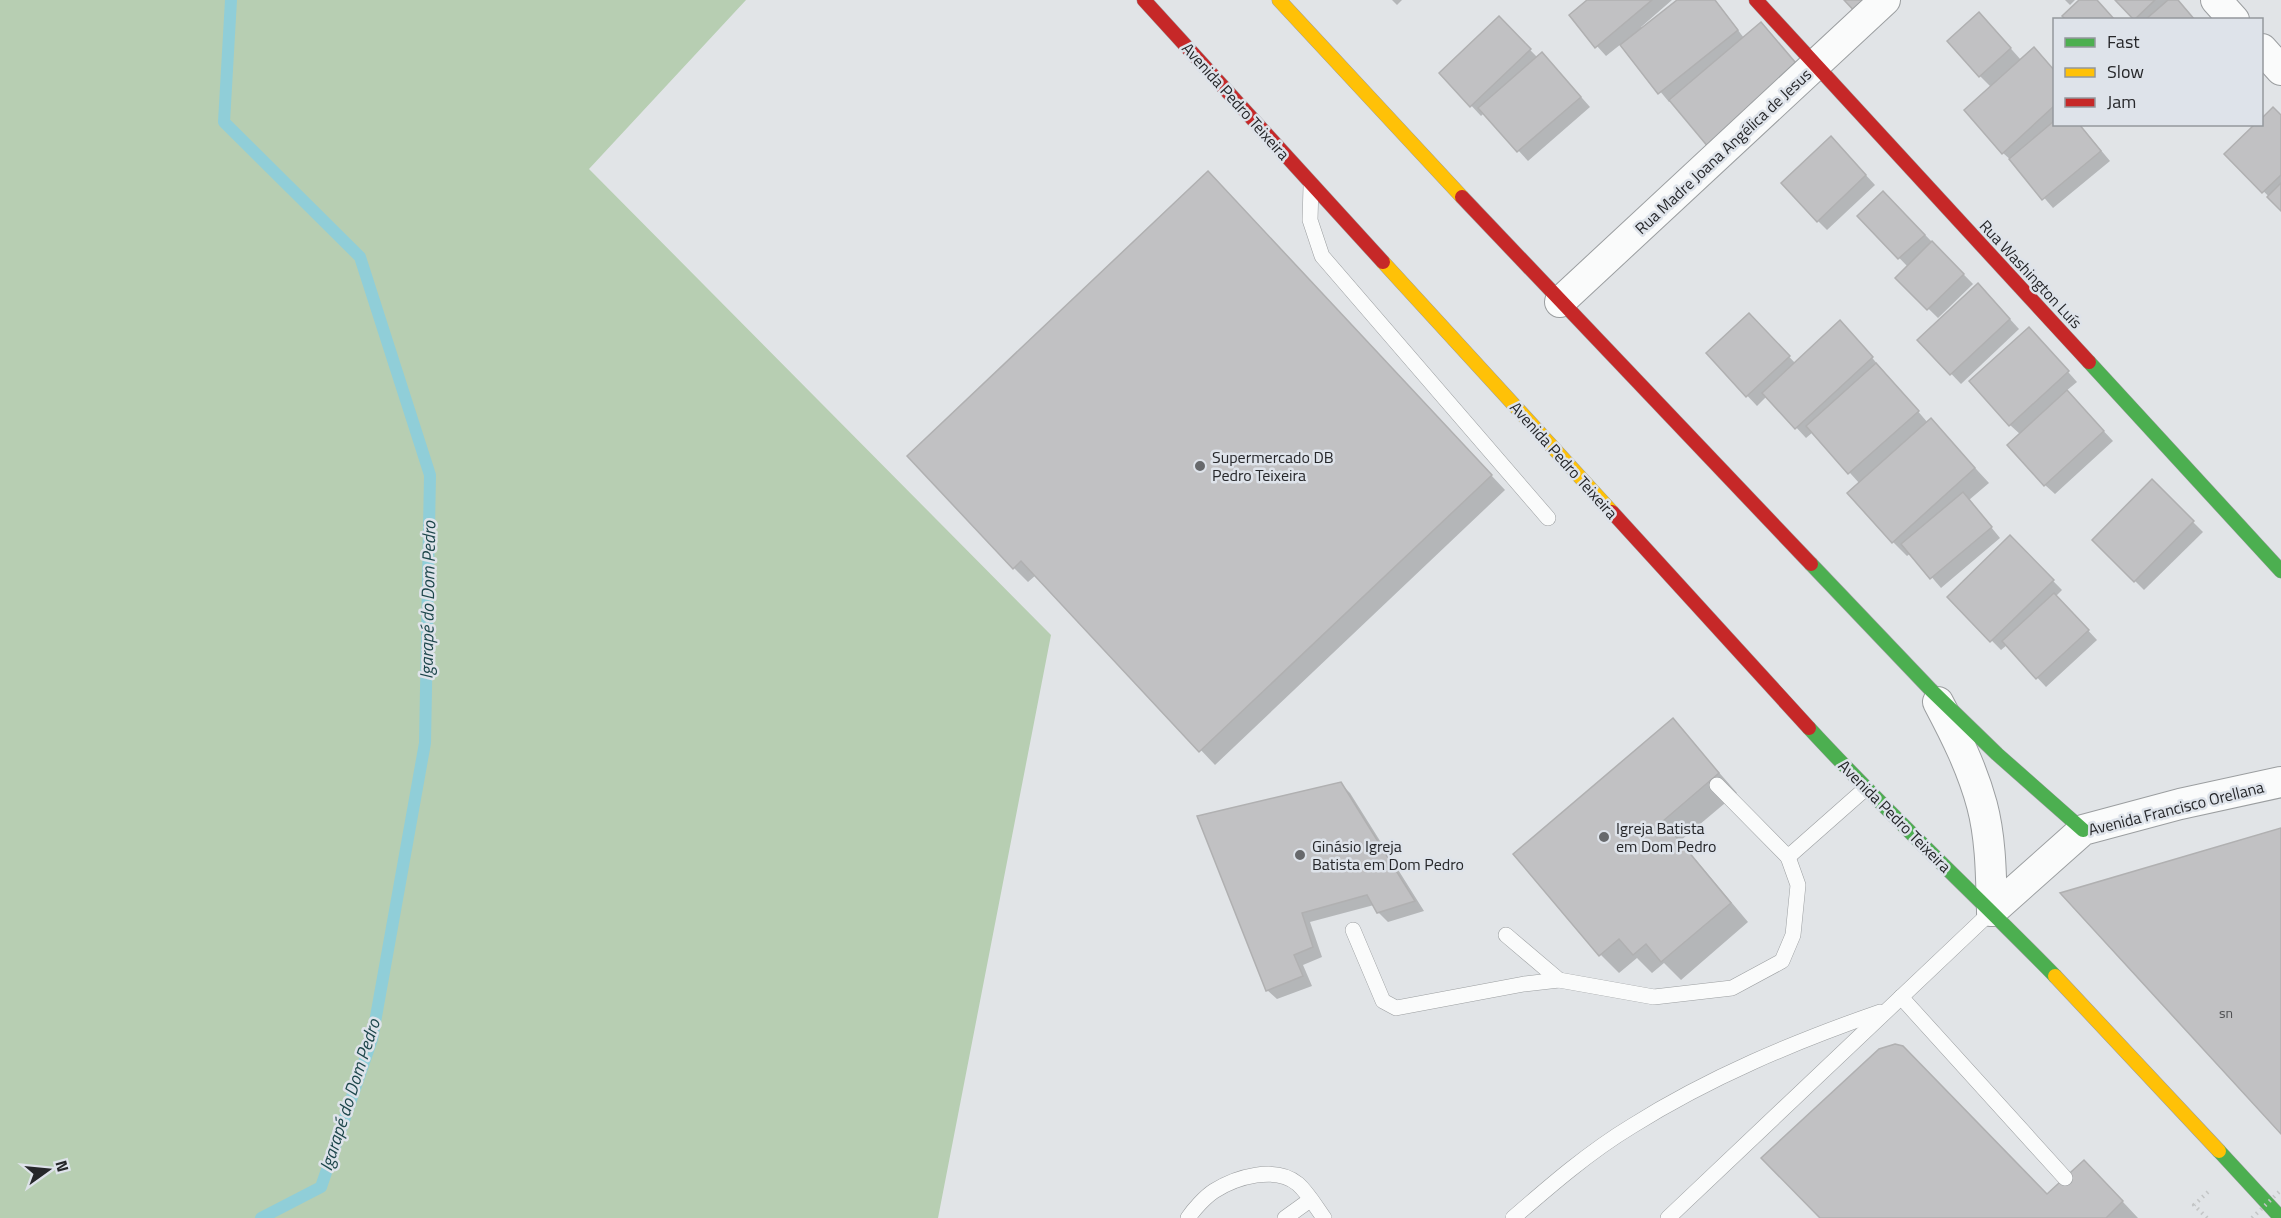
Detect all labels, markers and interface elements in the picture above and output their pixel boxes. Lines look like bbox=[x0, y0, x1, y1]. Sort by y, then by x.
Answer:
legend bbox=[2053, 18, 2263, 126]
text: Fast bbox=[2107, 28, 2140, 55]
street label: Avenida Pedro Teixeira bbox=[1177, 37, 1295, 165]
text: Slow bbox=[2107, 58, 2144, 85]
street label: Rua Madre Joana Angélica de Jesus bbox=[1629, 62, 1817, 240]
text: Jam bbox=[2107, 88, 2136, 115]
street label: Rua Washington Luís bbox=[1974, 214, 2088, 334]
street label: Avenida Pedro Teixeira bbox=[1505, 396, 1623, 524]
place label: Supermercado DB Pedro Teixeira bbox=[1212, 445, 1334, 487]
marker: Supermercado DB Pedro Teixeira bbox=[1193, 459, 1207, 473]
water label: Igarapé do Dom Pedro bbox=[413, 520, 442, 679]
street label: Avenida Pedro Teixeira bbox=[1833, 754, 1957, 878]
street label: Avenida Francisco Orellana bbox=[2086, 775, 2266, 841]
place label: Igreja Batista em Dom Pedro bbox=[1616, 816, 1716, 858]
marker: Igreja Batista em Dom Pedro bbox=[1597, 830, 1611, 844]
place label: Ginásio Igreja Batista em Dom Pedro bbox=[1312, 834, 1464, 876]
marker: Ginásio Igreja Batista em Dom Pedro bbox=[1293, 848, 1307, 862]
house number: sn bbox=[2219, 1002, 2233, 1023]
water label: Igarapé do Dom Pedro bbox=[312, 1014, 387, 1174]
north arrow bbox=[18, 1140, 78, 1200]
text: N bbox=[49, 1158, 76, 1175]

